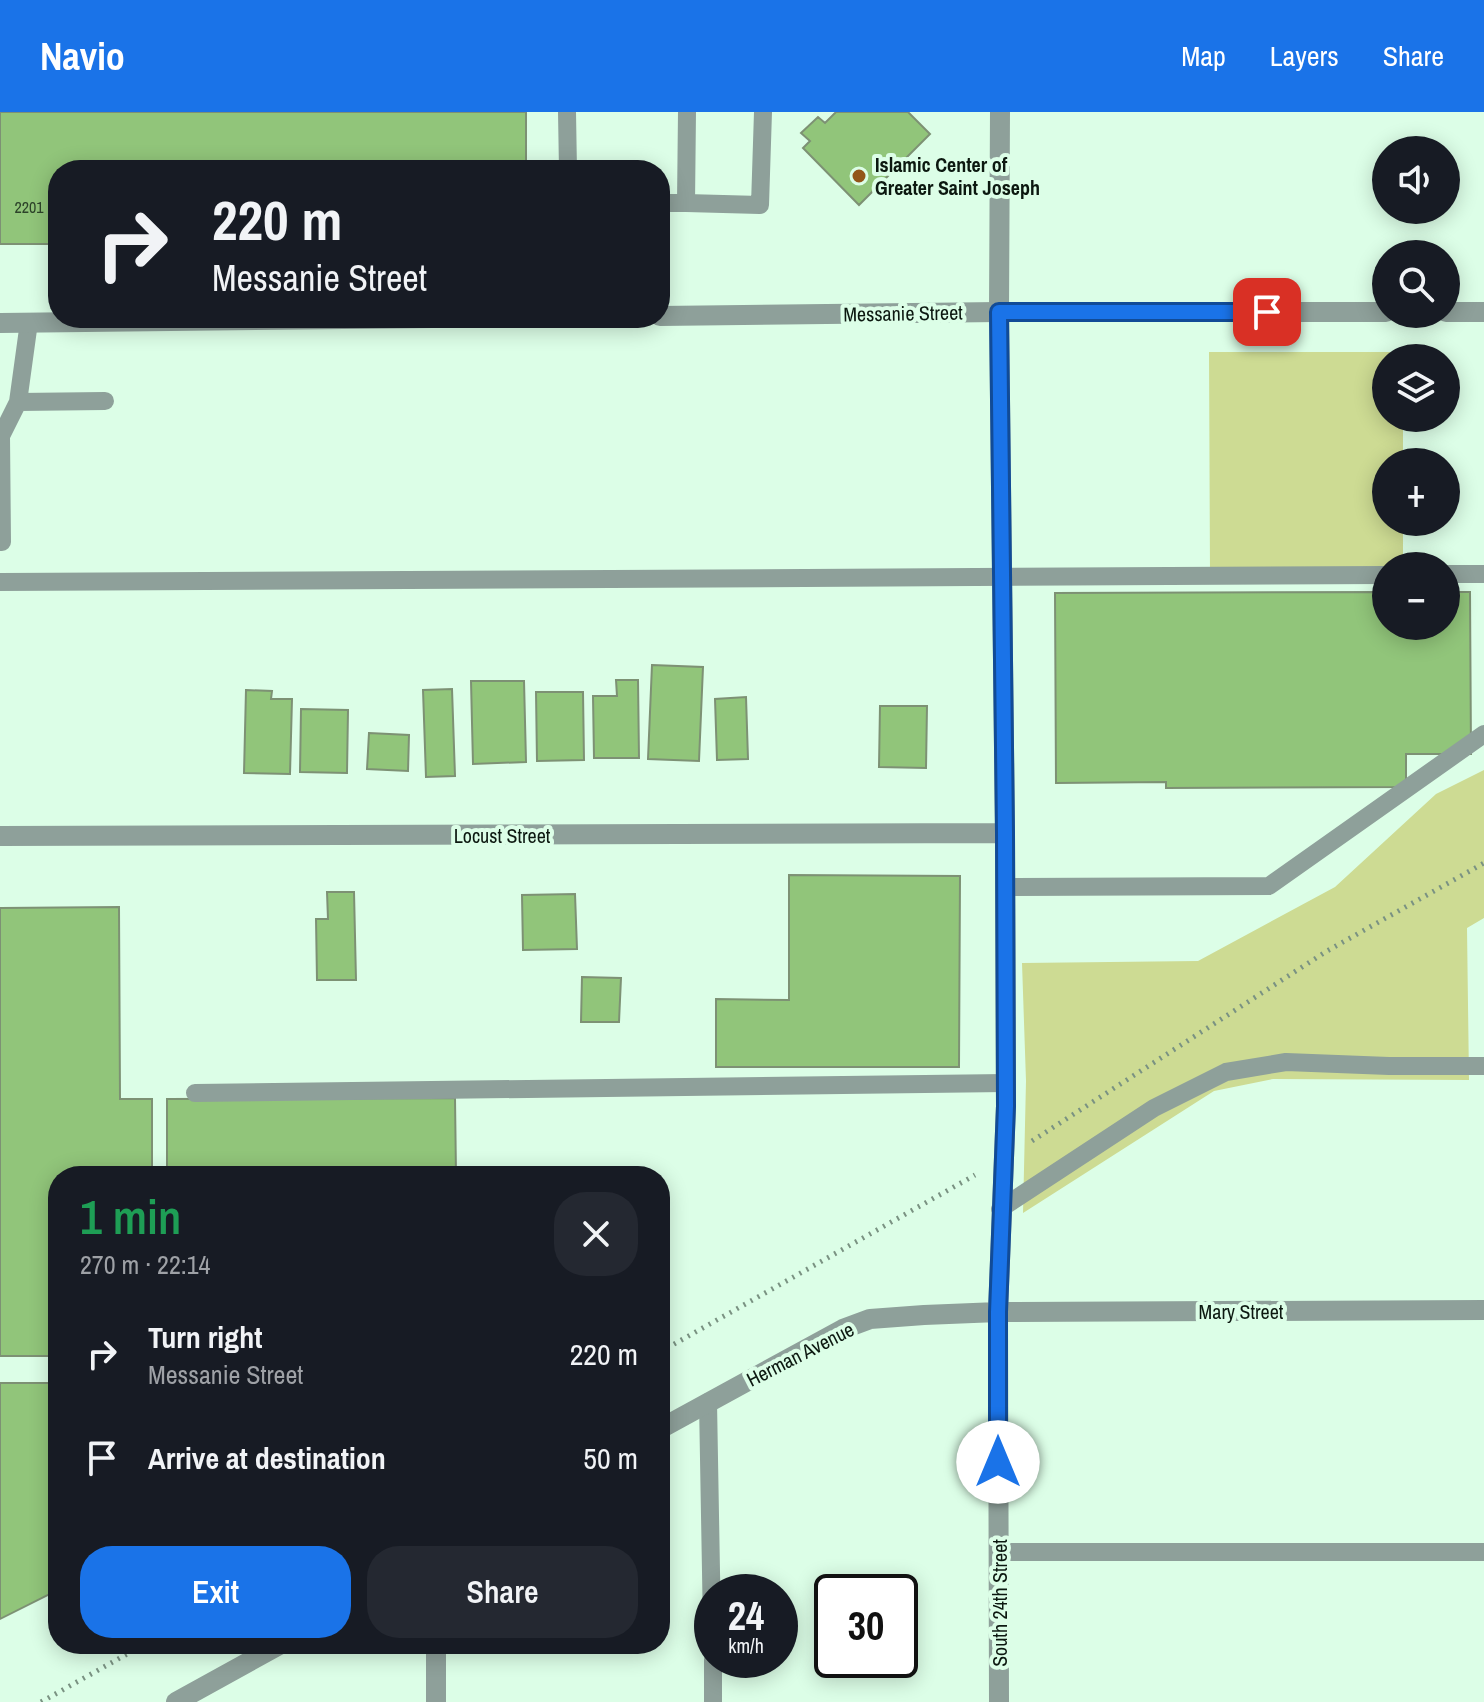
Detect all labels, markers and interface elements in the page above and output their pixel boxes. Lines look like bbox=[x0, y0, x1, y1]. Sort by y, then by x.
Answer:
text: Navio bbox=[40, 31, 125, 82]
text: Map bbox=[1181, 37, 1226, 75]
text: Layers bbox=[1270, 37, 1339, 75]
text: Share bbox=[1383, 37, 1444, 75]
map controls bbox=[1372, 136, 1460, 640]
button: sound bbox=[1372, 136, 1460, 224]
place label: Islamic Center of Greater Saint Joseph bbox=[875, 151, 1040, 201]
marker: Islamic Center of Greater Saint Joseph bbox=[850, 167, 868, 185]
text: 220 m bbox=[212, 182, 342, 257]
icon: right bbox=[80, 192, 184, 296]
house number: 2201 bbox=[14, 196, 44, 218]
button: search bbox=[1372, 240, 1460, 328]
text: Messanie Street bbox=[212, 254, 427, 302]
pin bbox=[1233, 278, 1301, 346]
icon: arrive bbox=[1245, 290, 1289, 334]
street label: Messanie Street bbox=[843, 298, 963, 328]
button: layers bbox=[1372, 344, 1460, 432]
button: + bbox=[1372, 448, 1460, 536]
button: − bbox=[1372, 552, 1460, 640]
street label: Locust Street bbox=[454, 822, 551, 849]
text: 1 min bbox=[80, 1184, 181, 1249]
button: close bbox=[554, 1192, 638, 1276]
text: 270 m · 22:14 bbox=[80, 1247, 210, 1282]
street label: Mary Street bbox=[1199, 1298, 1284, 1325]
street label: Herman Avenue bbox=[742, 1315, 858, 1393]
text: Turn right bbox=[148, 1317, 262, 1357]
icon: right bbox=[80, 1332, 124, 1376]
text: 220 m bbox=[570, 1334, 638, 1374]
text: Messanie Street bbox=[148, 1357, 303, 1392]
position arrow bbox=[956, 1420, 1040, 1504]
icon: arrive bbox=[80, 1436, 124, 1480]
text: Arrive at destination bbox=[148, 1438, 386, 1478]
text: 50 m bbox=[583, 1438, 638, 1478]
street label: South 24th Street bbox=[986, 1539, 1013, 1667]
button: Exit bbox=[80, 1546, 351, 1638]
button: Share bbox=[367, 1546, 638, 1638]
speed limit sign: 30 bbox=[814, 1574, 918, 1678]
text: 24 bbox=[728, 1589, 764, 1642]
text: km/h bbox=[728, 1632, 764, 1659]

